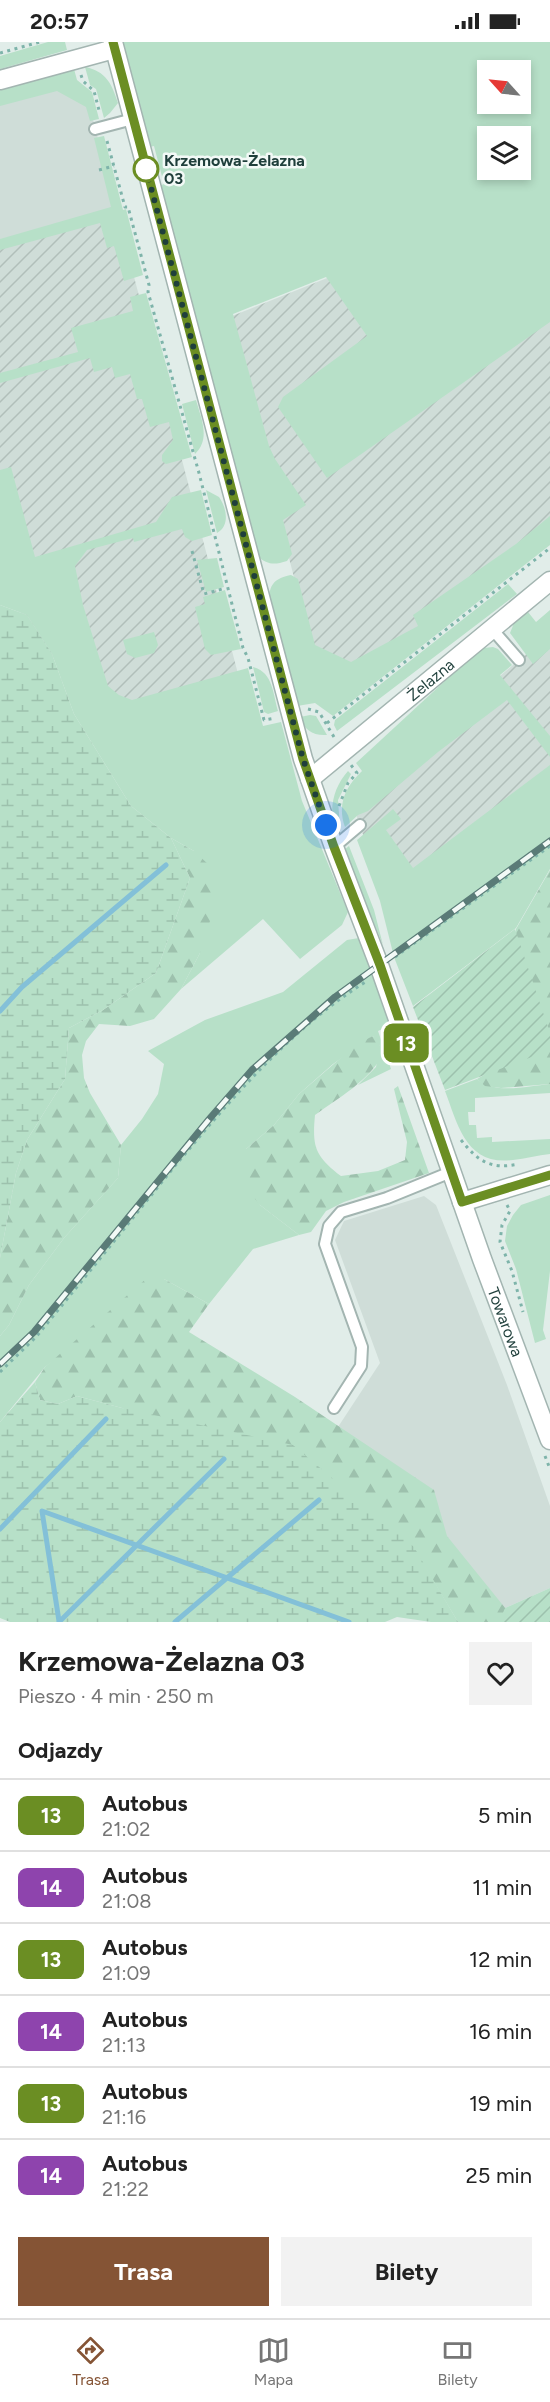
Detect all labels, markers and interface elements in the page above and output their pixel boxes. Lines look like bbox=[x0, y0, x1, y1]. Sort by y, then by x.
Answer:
text: 20:57 bbox=[30, 8, 89, 35]
north arrow bbox=[477, 60, 531, 114]
map controls bbox=[477, 60, 531, 180]
button: layers bbox=[477, 126, 531, 180]
place label: Krzemowa-Żelazna 03 bbox=[164, 151, 305, 188]
marker: Krzemowa-Żelazna 03 bbox=[133, 156, 159, 182]
street label: Żelazna bbox=[403, 655, 458, 705]
your location bbox=[311, 810, 341, 840]
line badge: 13 bbox=[379, 1024, 433, 1062]
text: 13 bbox=[396, 1031, 416, 1056]
street label: Towarowa bbox=[484, 1285, 527, 1359]
button: heart bbox=[469, 1642, 532, 1705]
text: Krzemowa-Żelazna 03 bbox=[18, 1644, 305, 1678]
text: Pieszo · 4 min · 250 m bbox=[18, 1684, 213, 1708]
text: Odjazdy bbox=[18, 1737, 103, 1764]
text: Autobus bbox=[102, 1790, 188, 1817]
text: 5 min bbox=[478, 1802, 532, 1829]
text: 13 bbox=[41, 1803, 61, 1828]
text: 21:02 bbox=[102, 1817, 151, 1841]
text: Autobus bbox=[102, 1862, 188, 1889]
text: 11 min bbox=[472, 1874, 532, 1901]
text: 14 bbox=[40, 1875, 62, 1900]
text: 21:08 bbox=[102, 1889, 152, 1913]
text: Autobus bbox=[102, 1934, 188, 1961]
text: 12 min bbox=[469, 1946, 532, 1973]
text: 13 bbox=[41, 1947, 61, 1972]
text: 21:09 bbox=[102, 1961, 151, 1985]
text: Autobus bbox=[102, 2006, 188, 2033]
text: 16 min bbox=[469, 2018, 532, 2045]
text: 14 bbox=[40, 2019, 62, 2044]
text: 21:13 bbox=[102, 2033, 146, 2057]
text: Autobus bbox=[102, 2078, 188, 2105]
text: 19 min bbox=[469, 2090, 532, 2117]
text: 13 bbox=[41, 2091, 61, 2116]
text: 21:16 bbox=[102, 2105, 146, 2129]
text: Autobus bbox=[102, 2150, 188, 2177]
text: 25 min bbox=[466, 2162, 532, 2189]
text: 14 bbox=[40, 2163, 62, 2188]
text: 21:22 bbox=[102, 2177, 149, 2201]
button: Trasa bbox=[18, 2237, 269, 2306]
button: Bilety bbox=[281, 2237, 532, 2306]
tab: Trasa bbox=[72, 2334, 109, 2389]
tab: Mapa bbox=[254, 2334, 293, 2389]
tab: Bilety bbox=[438, 2334, 478, 2389]

